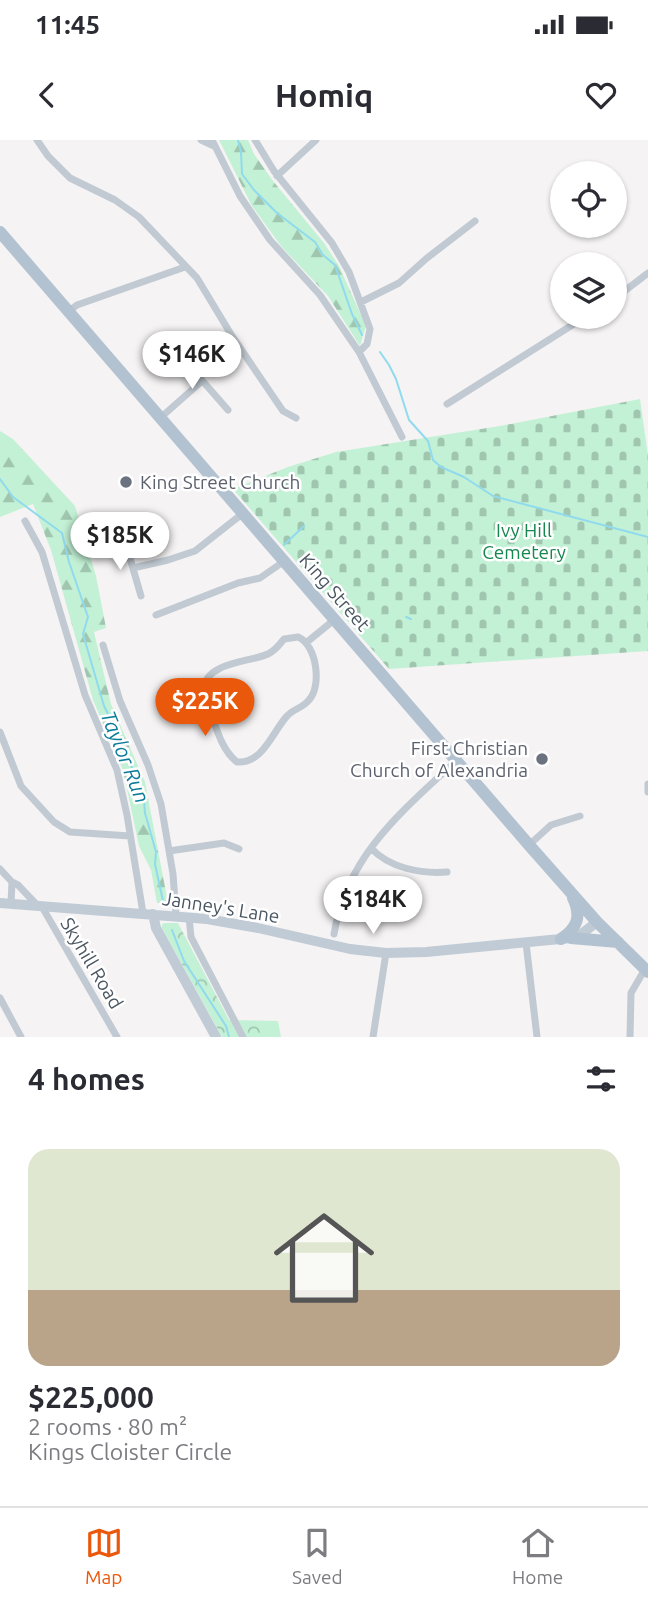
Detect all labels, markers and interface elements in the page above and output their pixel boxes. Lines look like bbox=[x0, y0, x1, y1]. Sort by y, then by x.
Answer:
text: 11:45 bbox=[35, 10, 100, 39]
icon: back bbox=[28, 76, 66, 114]
icon: heart bbox=[582, 76, 620, 114]
text: Homiq bbox=[275, 77, 373, 113]
map controls bbox=[550, 161, 627, 329]
button: locate bbox=[550, 161, 627, 238]
button: layers bbox=[550, 252, 627, 329]
pin: $146K bbox=[143, 331, 241, 391]
text: $146K bbox=[158, 341, 226, 366]
place label: King Street Church bbox=[140, 471, 300, 493]
marker: King Street Church bbox=[118, 474, 134, 490]
pin: $185K bbox=[71, 512, 169, 572]
park label: Ivy Hill Cemetery bbox=[482, 519, 566, 563]
text: $185K bbox=[86, 522, 154, 547]
street label: King Street bbox=[295, 549, 375, 636]
pin: $225K bbox=[156, 678, 254, 738]
text: $225K bbox=[171, 688, 239, 713]
water label: Taylor Run bbox=[97, 707, 155, 806]
place label: First Christian Church of Alexandria bbox=[350, 737, 528, 781]
marker: First Christian Church of Alexandria bbox=[534, 751, 550, 767]
pin: $184K bbox=[324, 876, 422, 936]
text: $184K bbox=[339, 886, 407, 911]
street label: Janney's Lane bbox=[161, 887, 281, 927]
street label: Skyhill Road bbox=[56, 913, 128, 1013]
icon: filters bbox=[582, 1060, 620, 1098]
text: 4 homes bbox=[28, 1062, 145, 1096]
icon: home bbox=[261, 1195, 387, 1321]
text: $225,000 bbox=[28, 1380, 154, 1414]
text: 2 rooms · 80 m² bbox=[28, 1414, 187, 1439]
text: Kings Cloister Circle bbox=[28, 1439, 232, 1464]
tab: Map bbox=[85, 1524, 123, 1588]
tab: Saved bbox=[292, 1524, 343, 1588]
tab: Home bbox=[512, 1524, 563, 1588]

